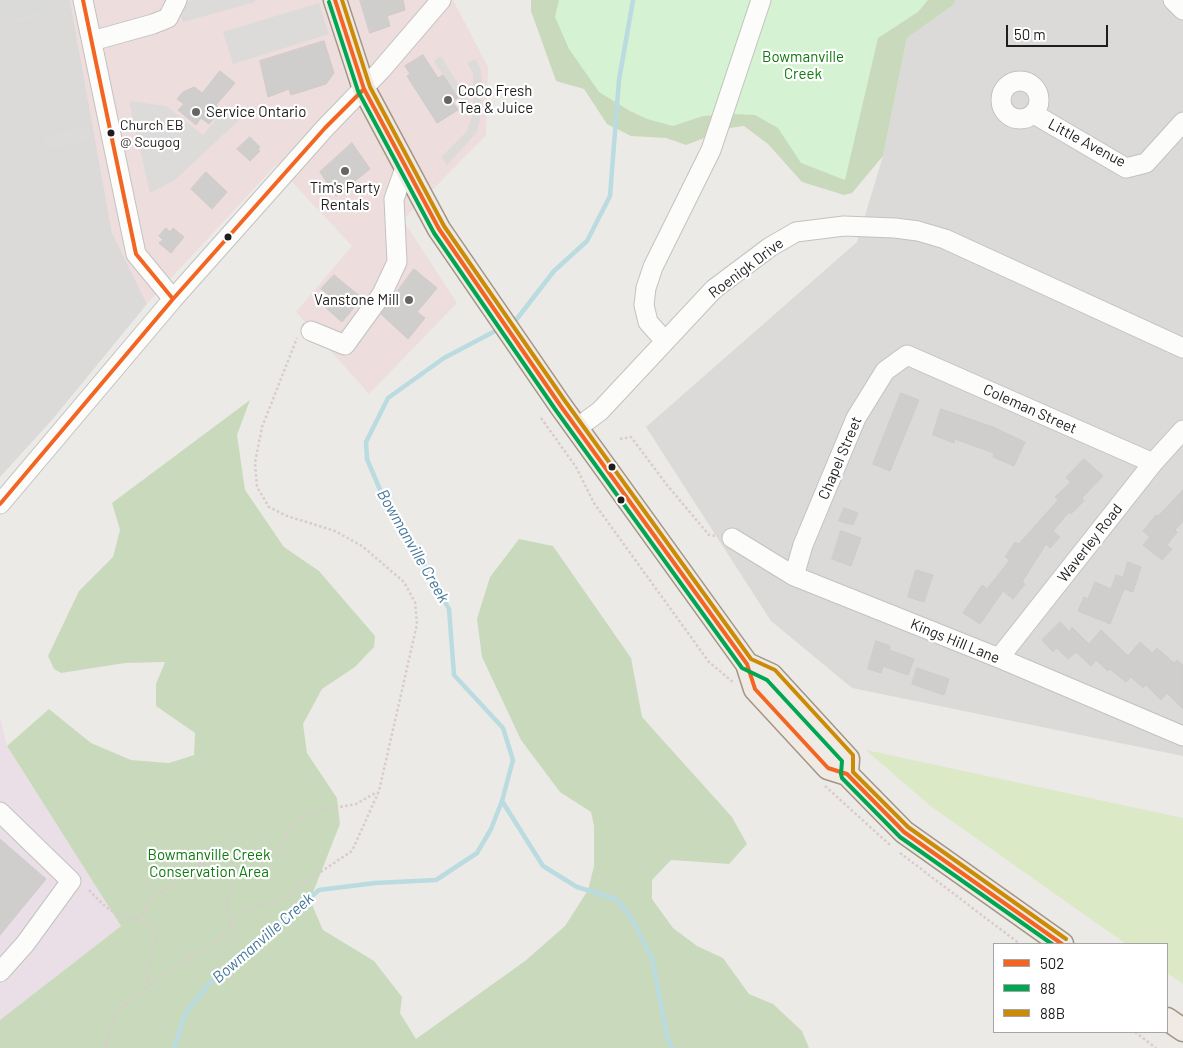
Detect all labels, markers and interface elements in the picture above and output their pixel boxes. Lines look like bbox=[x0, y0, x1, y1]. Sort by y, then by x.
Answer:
scale bar bbox=[1008, 15, 1110, 47]
text: 50 m bbox=[1014, 25, 1046, 43]
park label: Bowmanville Creek bbox=[762, 48, 844, 83]
place label: CoCo Fresh Tea & Juice bbox=[458, 82, 533, 117]
marker: CoCo Fresh Tea & Juice bbox=[442, 94, 454, 106]
place label: Service Ontario bbox=[206, 103, 306, 121]
marker: Service Ontario bbox=[190, 106, 202, 118]
street label: Little Avenue bbox=[1045, 115, 1129, 171]
place label: Church EB @ Scugog bbox=[120, 117, 183, 150]
marker: Church EB @ Scugog bbox=[106, 128, 116, 138]
marker: Tim's Party Rentals bbox=[339, 165, 351, 177]
place label: Tim's Party Rentals bbox=[310, 179, 380, 214]
unlabelled marker bbox=[223, 232, 233, 242]
street label: Roenigk Drive bbox=[705, 234, 787, 302]
place label: Vanstone Mill bbox=[314, 291, 399, 309]
marker: Vanstone Mill bbox=[403, 294, 415, 306]
street label: Coleman Street bbox=[980, 380, 1080, 438]
street label: Chapel Street bbox=[814, 414, 866, 502]
unlabelled marker bbox=[607, 462, 617, 472]
water label: Bowmanville Creek bbox=[373, 486, 453, 606]
unlabelled marker bbox=[616, 495, 626, 505]
street label: Waverley Road bbox=[1054, 500, 1126, 586]
street label: Kings Hill Lane bbox=[908, 615, 1002, 667]
park label: Bowmanville Creek Conservation Area bbox=[148, 846, 270, 881]
water label: Bowmanville Creek bbox=[208, 889, 318, 987]
legend bbox=[993, 943, 1168, 1033]
text: 502 bbox=[1040, 954, 1064, 972]
text: 88 bbox=[1040, 979, 1056, 997]
text: 88B bbox=[1040, 1004, 1065, 1022]

